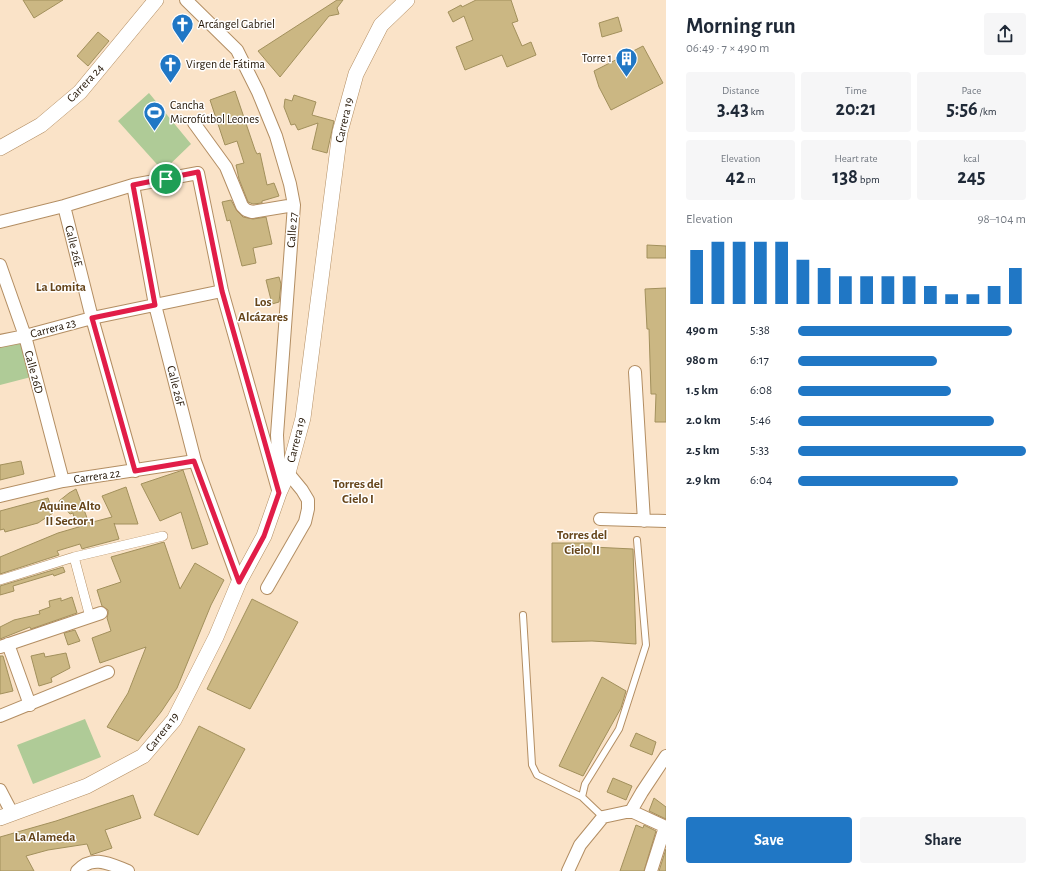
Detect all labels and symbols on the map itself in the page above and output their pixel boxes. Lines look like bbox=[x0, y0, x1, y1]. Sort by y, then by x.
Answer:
church icon: Arcángel Gabriel bbox=[170, 11, 196, 44]
place label: Arcángel Gabriel bbox=[198, 18, 275, 30]
building icon: Torre 1 bbox=[614, 45, 640, 78]
church icon: Virgen de Fátima bbox=[158, 51, 184, 84]
place label: Torre 1 bbox=[582, 52, 612, 64]
place label: Virgen de Fátima bbox=[186, 58, 266, 70]
street label: Carrera 24 bbox=[64, 61, 106, 104]
street label: Carrera 19 bbox=[333, 96, 355, 144]
sports icon: Cancha Microfútbol Leones bbox=[142, 99, 168, 132]
place label: Cancha Microfútbol Leones bbox=[170, 99, 259, 125]
pin bbox=[149, 162, 183, 196]
street label: Calle 27 bbox=[285, 212, 299, 248]
street label: Calle 26E bbox=[63, 224, 85, 268]
district label: La Lomita bbox=[36, 281, 86, 294]
district label: Los Alcázares bbox=[238, 296, 288, 324]
street label: Carrera 23 bbox=[29, 316, 77, 340]
street label: Calle 26D bbox=[23, 349, 46, 395]
street label: Calle 26F bbox=[165, 364, 187, 408]
street label: Carrera 19 bbox=[285, 416, 307, 464]
street label: Carrera 22 bbox=[73, 467, 122, 485]
district label: Torres del Cielo I bbox=[333, 478, 383, 506]
district label: Aquine Alto II Sector 1 bbox=[39, 500, 101, 528]
district label: Torres del Cielo II bbox=[557, 529, 607, 557]
street label: Carrera 19 bbox=[143, 710, 181, 754]
district label: La Alameda bbox=[14, 831, 76, 844]

